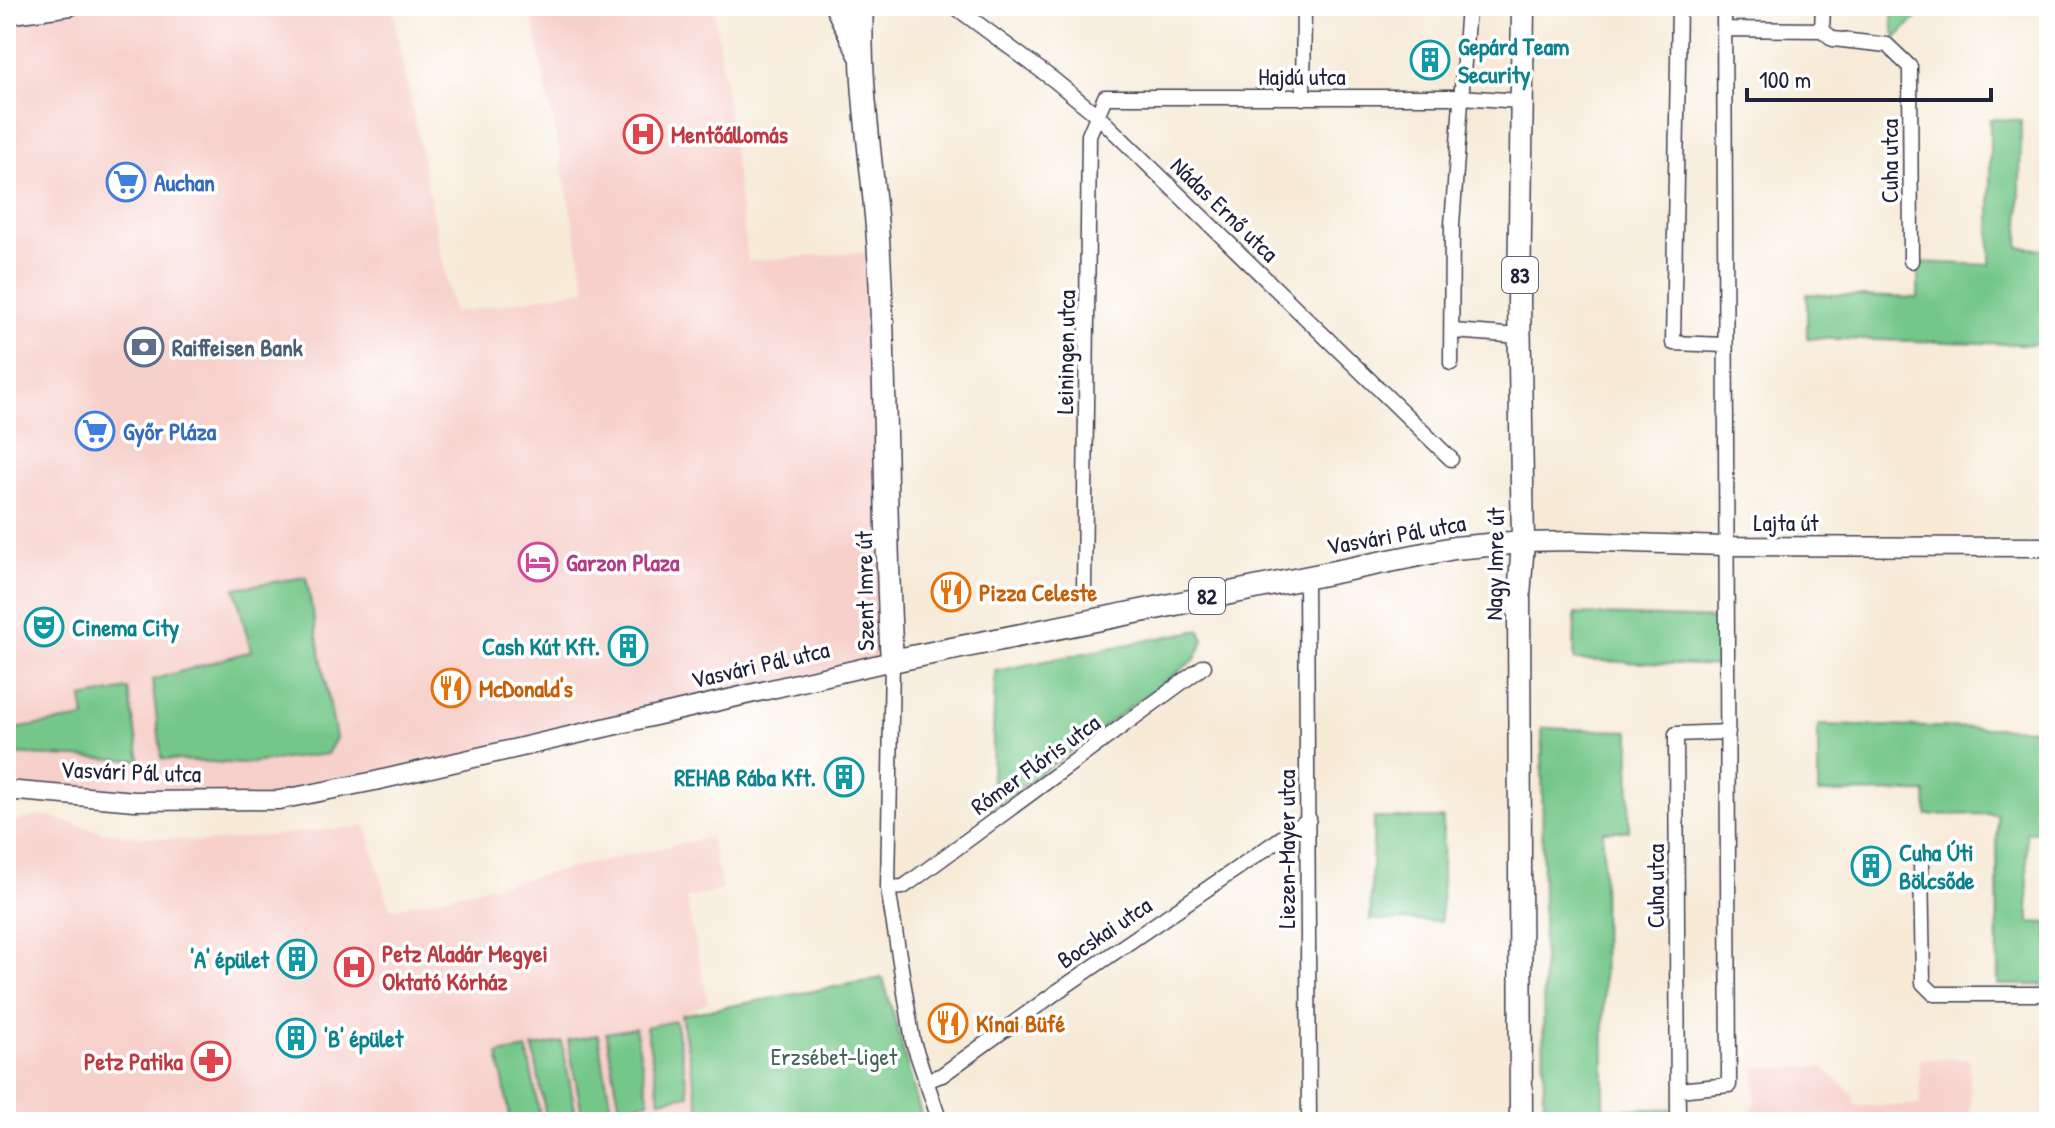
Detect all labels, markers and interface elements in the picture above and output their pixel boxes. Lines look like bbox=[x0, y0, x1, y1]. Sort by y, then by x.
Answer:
place label: Gepárd Team Security bbox=[1458, 30, 1569, 91]
building icon: Gepárd Team Security bbox=[1409, 39, 1451, 81]
scale bar bbox=[1747, 52, 1991, 102]
street label: Hajdú utca bbox=[1258, 60, 1346, 92]
text: 100 m bbox=[1759, 63, 1811, 95]
hospital icon: Mentőállomás bbox=[622, 113, 664, 155]
place label: Mentőállomás bbox=[671, 118, 788, 150]
street label: Cuha utca bbox=[1873, 119, 1905, 203]
street label: Nádas Ernő utca bbox=[1164, 149, 1286, 269]
supermarket icon: Auchan bbox=[105, 161, 147, 203]
place label: Auchan bbox=[154, 166, 215, 198]
road number: 83 bbox=[1502, 257, 1538, 293]
street label: Leiningen utca bbox=[1048, 290, 1082, 414]
bank icon: Raiffeisen Bank bbox=[123, 326, 165, 368]
place label: Raiffeisen Bank bbox=[172, 331, 303, 363]
supermarket icon: Győr Pláza bbox=[74, 410, 116, 452]
place label: Győr Pláza bbox=[123, 415, 217, 448]
street label: Vasvári Pál utca bbox=[1324, 506, 1468, 562]
street label: Lajta út bbox=[1753, 506, 1819, 538]
street label: Nagy Imre út bbox=[1477, 507, 1511, 621]
street label: Szent Imre út bbox=[847, 530, 881, 651]
hotel icon: Garzon Plaza bbox=[517, 541, 559, 583]
place label: Garzon Plaza bbox=[566, 546, 680, 578]
restaurant icon: Pizza Celeste bbox=[930, 571, 972, 613]
place label: Pizza Celeste bbox=[979, 576, 1098, 608]
road number: 82 bbox=[1189, 578, 1225, 614]
theatre icon: Cinema City bbox=[23, 606, 65, 648]
place label: Cinema City bbox=[72, 611, 179, 644]
building icon: Cash Kút Kft. bbox=[607, 625, 649, 667]
place label: Cash Kút Kft. bbox=[482, 630, 600, 662]
street label: Vasvári Pál utca bbox=[688, 633, 832, 695]
restaurant icon: McDonald's bbox=[430, 667, 472, 709]
place label: McDonald's bbox=[479, 672, 573, 704]
street label: Rómer Flóris utca bbox=[964, 706, 1106, 822]
street label: Vasvári Pál utca bbox=[60, 753, 202, 789]
building icon: REHAB Rába Kft. bbox=[823, 756, 865, 798]
place label: REHAB Rába Kft. bbox=[674, 761, 816, 793]
street label: Liezen-Mayer utca bbox=[1270, 770, 1302, 928]
place label: Cuha Úti Bölcsőde bbox=[1899, 836, 1975, 896]
street label: Cuha utca bbox=[1639, 844, 1671, 928]
building icon: Cuha Úti Bölcsőde bbox=[1850, 845, 1892, 887]
street label: Bocskai utca bbox=[1051, 889, 1157, 975]
place label: Petz Aladár Megyei Oktató Kórház bbox=[382, 937, 548, 997]
building icon: 'A' épület bbox=[276, 938, 318, 980]
place label: 'A' épület bbox=[190, 943, 270, 976]
hospital icon: Petz Aladár Megyei Oktató Kórház bbox=[333, 946, 375, 988]
restaurant icon: Kínai Büfé bbox=[927, 1002, 969, 1044]
place label: Kínai Büfé bbox=[976, 1007, 1065, 1039]
building icon: 'B' épület bbox=[275, 1017, 317, 1059]
place label: 'B' épület bbox=[324, 1022, 404, 1055]
pharmacy icon: Petz Patika bbox=[190, 1040, 232, 1082]
park label: Erzsébet-liget bbox=[771, 1040, 898, 1072]
place label: Petz Patika bbox=[84, 1045, 184, 1077]

